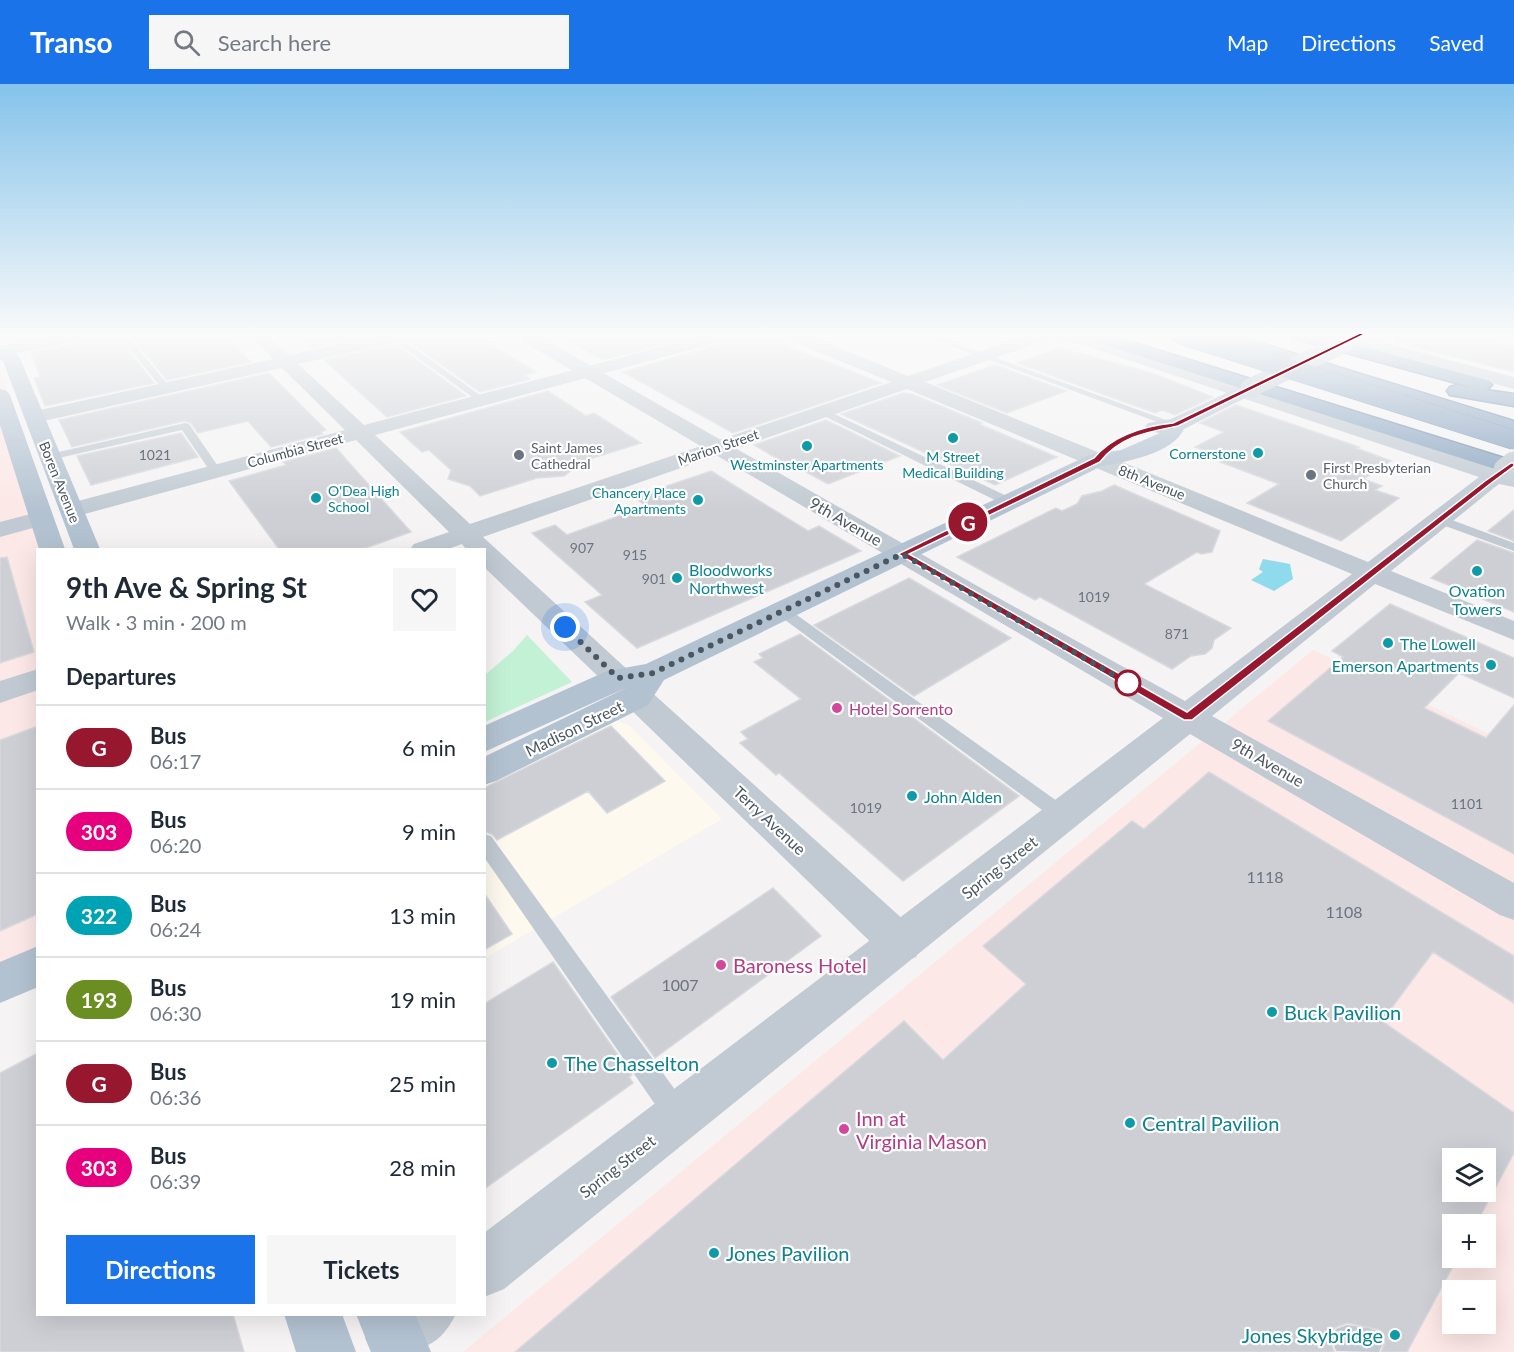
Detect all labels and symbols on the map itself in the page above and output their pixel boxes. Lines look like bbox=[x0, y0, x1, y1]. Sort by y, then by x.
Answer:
street label: Marion Street bbox=[675, 425, 761, 469]
street label: Columbia Street bbox=[245, 429, 345, 471]
marker: M Street Medical Building bbox=[946, 431, 960, 445]
street label: Boren Avenue bbox=[36, 439, 84, 525]
place label: Saint James Cathedral bbox=[531, 439, 602, 472]
marker: Westminster Apartments bbox=[800, 439, 814, 453]
place label: Cornerstone bbox=[1169, 445, 1246, 462]
house number: 1021 bbox=[139, 446, 171, 463]
marker: Cornerstone bbox=[1251, 446, 1265, 460]
marker: Saint James Cathedral bbox=[512, 448, 526, 462]
place label: M Street Medical Building bbox=[902, 448, 1004, 481]
place label: Westminster Apartments bbox=[730, 456, 884, 473]
place label: First Presbyterian Church bbox=[1323, 459, 1431, 492]
street label: 8th Avenue bbox=[1116, 461, 1188, 503]
marker: First Presbyterian Church bbox=[1304, 468, 1318, 482]
place label: O'Dea High School bbox=[328, 482, 400, 515]
place label: Chancery Place Apartments bbox=[592, 484, 686, 517]
marker: O'Dea High School bbox=[309, 491, 323, 505]
marker: Chancery Place Apartments bbox=[691, 493, 705, 507]
street label: 9th Avenue bbox=[806, 493, 886, 549]
line badge: G bbox=[948, 502, 988, 542]
house number: 907 bbox=[570, 539, 594, 556]
house number: 915 bbox=[623, 546, 647, 563]
place label: Bloodworks Northwest bbox=[689, 560, 773, 597]
marker: Ovation Towers bbox=[1470, 564, 1484, 578]
house number: 901 bbox=[642, 570, 666, 587]
marker: Bloodworks Northwest bbox=[670, 571, 684, 585]
place label: Ovation Towers bbox=[1449, 581, 1505, 618]
house number: 1019 bbox=[1078, 588, 1110, 605]
your location bbox=[550, 612, 580, 642]
house number: 871 bbox=[1165, 625, 1189, 642]
place label: The Lowell bbox=[1400, 634, 1476, 653]
marker: The Lowell bbox=[1381, 636, 1395, 650]
place label: Emerson Apartments bbox=[1332, 656, 1479, 675]
marker: Emerson Apartments bbox=[1484, 658, 1498, 672]
unlabelled marker bbox=[1115, 670, 1141, 696]
street label: Madison Street bbox=[522, 696, 626, 760]
place label: Hotel Sorrento bbox=[849, 699, 953, 718]
marker: Hotel Sorrento bbox=[830, 701, 844, 715]
street label: 9th Avenue bbox=[1228, 734, 1308, 790]
street label: Terry Avenue bbox=[730, 782, 810, 858]
place label: John Alden bbox=[924, 787, 1002, 806]
marker: John Alden bbox=[905, 789, 919, 803]
house number: 1101 bbox=[1451, 795, 1483, 812]
house number: 1019 bbox=[850, 799, 882, 816]
street label: Spring Street bbox=[957, 831, 1041, 902]
house number: 1118 bbox=[1246, 867, 1284, 886]
house number: 1108 bbox=[1325, 902, 1363, 921]
place label: Baroness Hotel bbox=[733, 953, 867, 977]
marker: Baroness Hotel bbox=[714, 958, 728, 972]
house number: 1007 bbox=[661, 975, 699, 994]
place label: Buck Pavilion bbox=[1284, 1000, 1401, 1024]
marker: Buck Pavilion bbox=[1265, 1005, 1279, 1019]
place label: The Chasselton bbox=[564, 1051, 699, 1075]
marker: The Chasselton bbox=[545, 1056, 559, 1070]
place label: Inn at Virginia Mason bbox=[856, 1106, 987, 1153]
place label: Central Pavilion bbox=[1142, 1111, 1279, 1135]
marker: Central Pavilion bbox=[1123, 1116, 1137, 1130]
marker: Inn at Virginia Mason bbox=[837, 1122, 851, 1136]
street label: Spring Street bbox=[575, 1130, 659, 1201]
place label: Jones Pavilion bbox=[726, 1241, 850, 1265]
marker: Jones Pavilion bbox=[707, 1246, 721, 1260]
place label: Jones Skybridge bbox=[1242, 1323, 1383, 1347]
marker: Jones Skybridge bbox=[1388, 1328, 1402, 1342]

